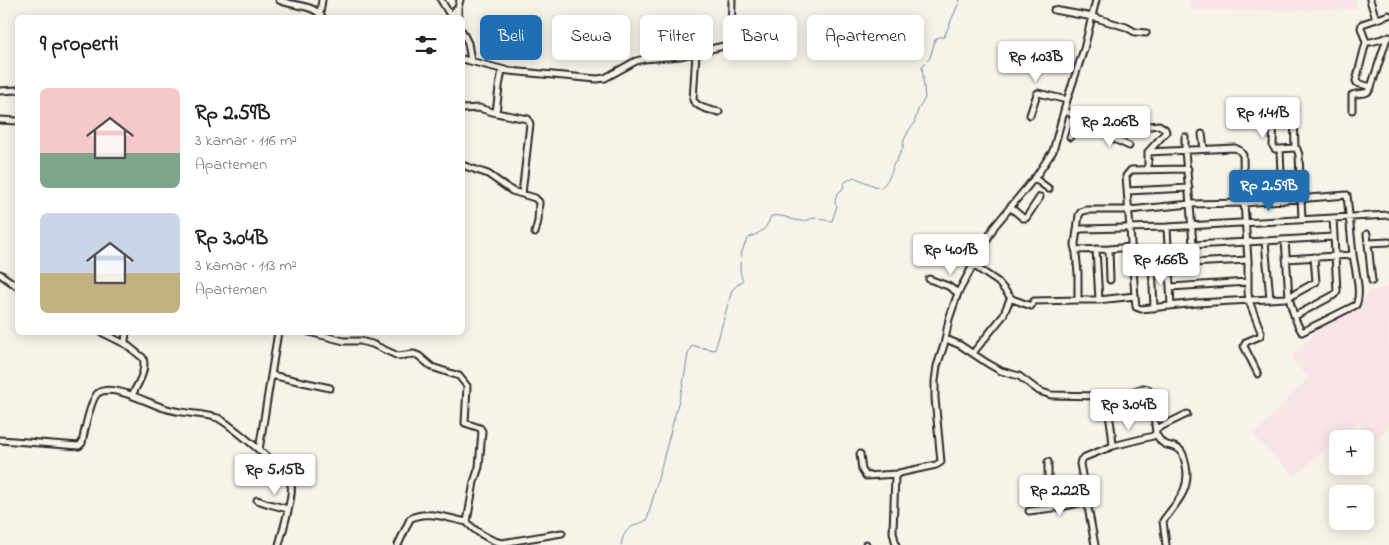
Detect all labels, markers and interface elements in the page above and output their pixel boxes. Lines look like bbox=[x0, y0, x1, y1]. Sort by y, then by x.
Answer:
chip: Beli bbox=[480, 15, 542, 60]
chip: Sewa bbox=[552, 15, 630, 60]
chip: Filter bbox=[640, 15, 713, 60]
chip: Baru bbox=[723, 15, 797, 60]
chip: Apartemen bbox=[807, 15, 924, 60]
text: 9 properti bbox=[40, 30, 119, 60]
icon: filters bbox=[412, 31, 440, 59]
pin: Rp 1.03B bbox=[984, 41, 1088, 83]
text: Rp 1.03B bbox=[1009, 45, 1063, 69]
pin: Rp 1.41B bbox=[1211, 96, 1315, 139]
text: Rp 2.59B bbox=[195, 99, 270, 129]
text: Rp 1.41B bbox=[1237, 101, 1289, 125]
pin: Rp 2.06B bbox=[1058, 106, 1162, 148]
icon: home bbox=[80, 108, 140, 168]
text: Rp 2.06B bbox=[1081, 110, 1139, 134]
text: 3 kamar · 116 m² bbox=[195, 129, 297, 153]
text: Apartemen bbox=[195, 153, 267, 177]
pin: Rp 2.59B bbox=[1217, 170, 1321, 212]
text: Rp 2.59B bbox=[1240, 174, 1298, 198]
text: Rp 3.04B bbox=[195, 224, 268, 254]
icon: home bbox=[80, 233, 140, 293]
pin: Rp 4.01B bbox=[899, 234, 1003, 276]
text: Rp 4.01B bbox=[924, 238, 978, 262]
pin: Rp 1.66B bbox=[1109, 244, 1213, 286]
text: Rp 1.66B bbox=[1134, 248, 1188, 272]
text: 3 kamar · 113 m² bbox=[195, 254, 297, 278]
text: Apartemen bbox=[195, 278, 267, 302]
pin: Rp 3.04B bbox=[1077, 388, 1181, 431]
text: Rp 3.04B bbox=[1101, 393, 1157, 417]
map controls bbox=[1329, 430, 1374, 530]
button: + bbox=[1329, 430, 1374, 475]
pin: Rp 5.15B bbox=[223, 454, 327, 496]
text: Rp 5.15B bbox=[246, 458, 304, 482]
pin: Rp 2.22B bbox=[1008, 474, 1112, 517]
text: Rp 2.22B bbox=[1030, 479, 1090, 503]
button: − bbox=[1329, 485, 1374, 530]

